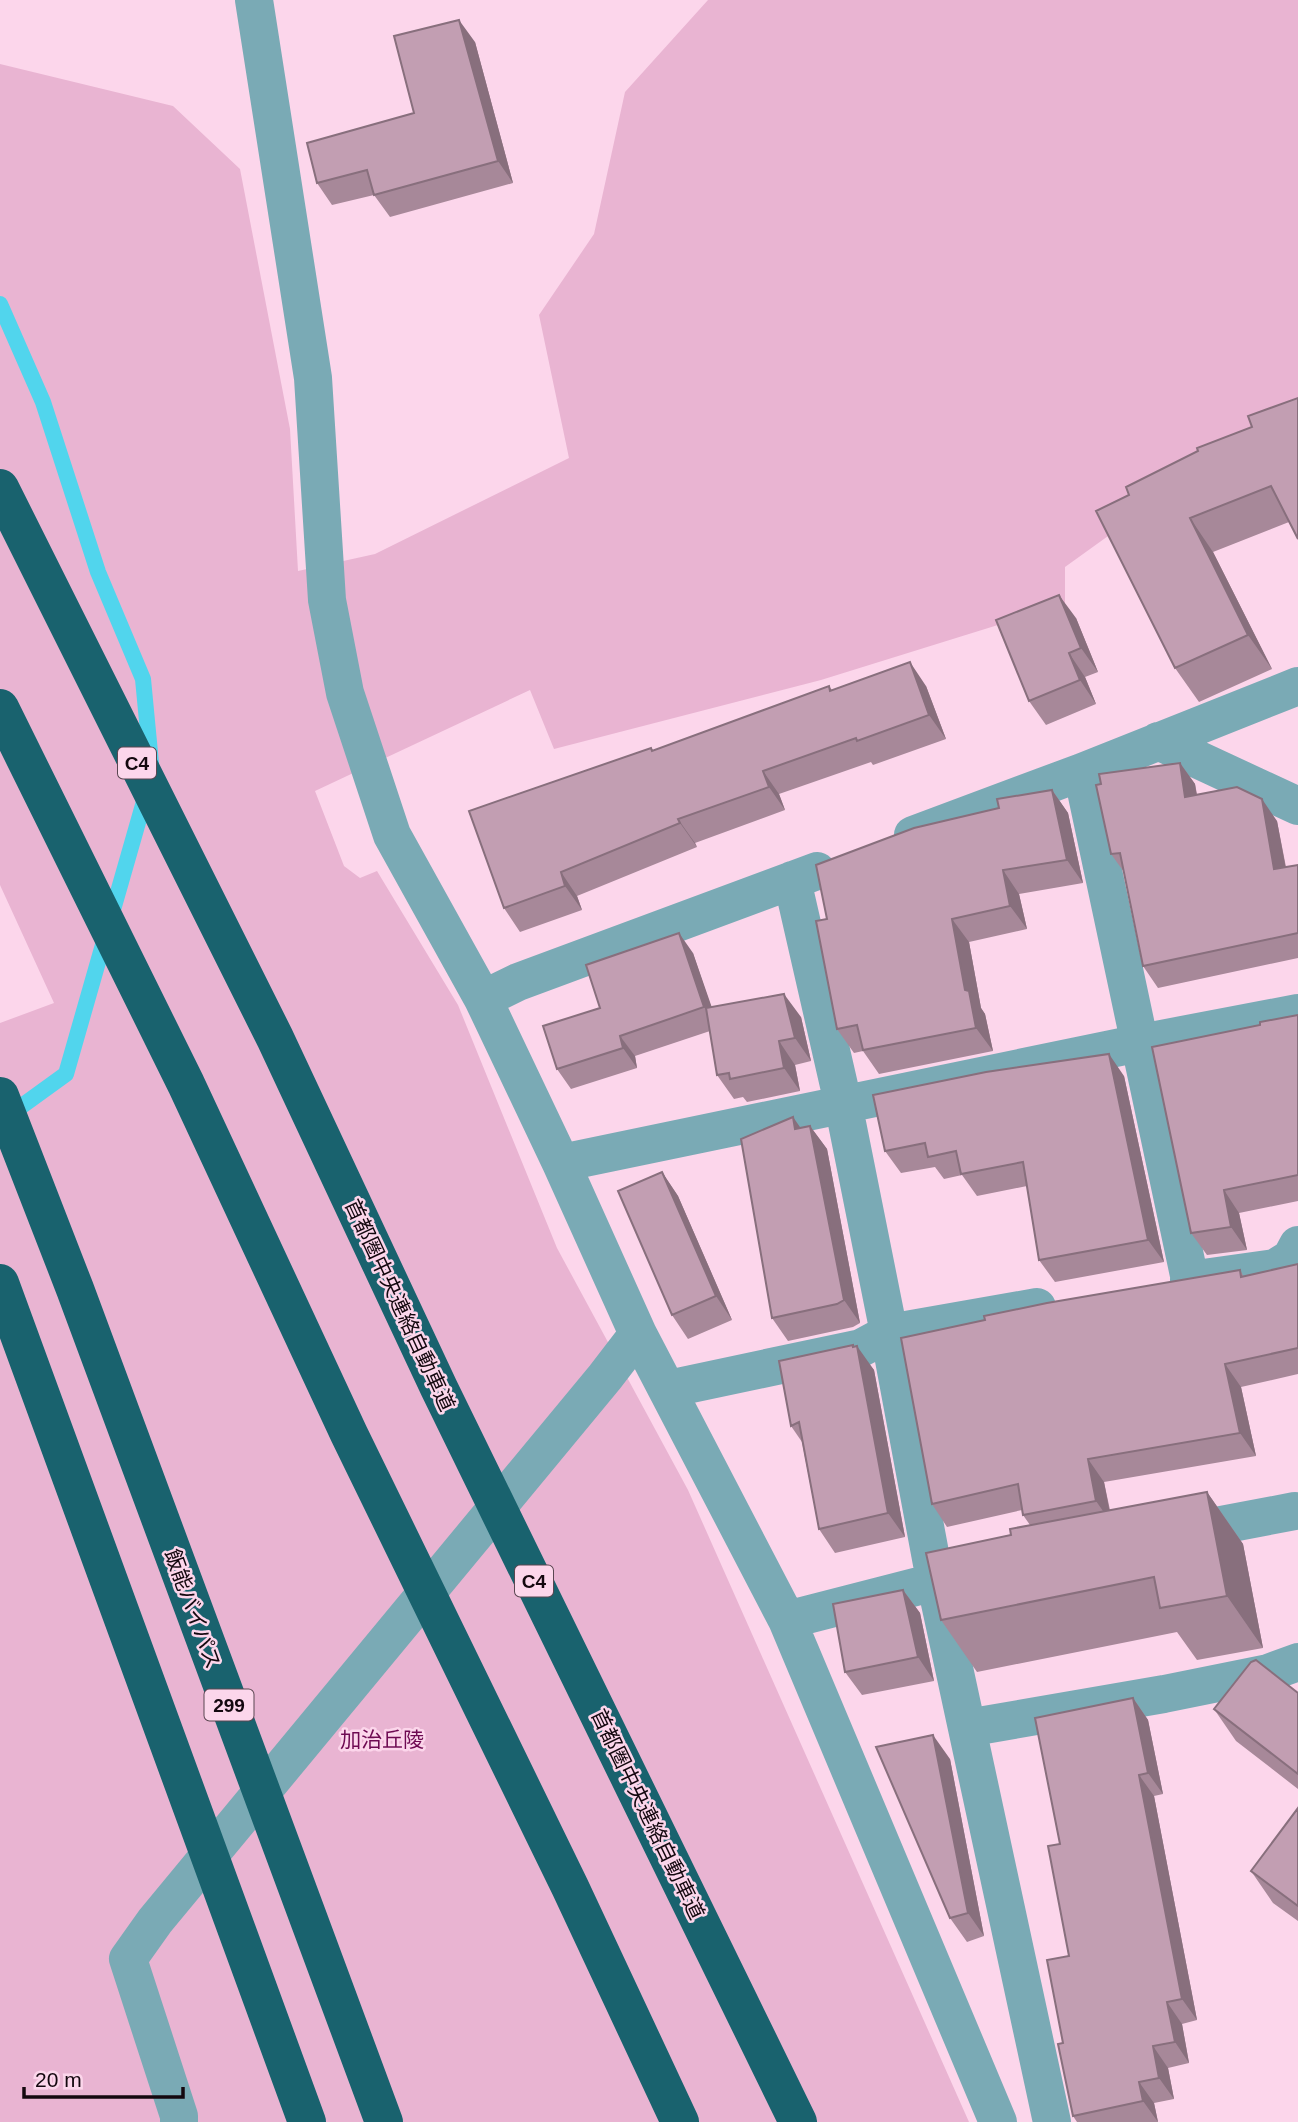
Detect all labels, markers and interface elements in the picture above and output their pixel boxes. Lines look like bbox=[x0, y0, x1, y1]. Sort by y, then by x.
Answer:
road number: C4 bbox=[118, 748, 156, 778]
street label: 首都圏中央連絡自動車道 bbox=[341, 1195, 459, 1415]
street label: 飯能バイパス bbox=[161, 1546, 225, 1672]
road number: C4 bbox=[515, 1566, 553, 1596]
road number: 299 bbox=[204, 1690, 254, 1721]
street label: 首都圏中央連絡自動車道 bbox=[587, 1705, 709, 1923]
park label: 加治丘陵 bbox=[340, 1728, 424, 1751]
scale bar bbox=[24, 2056, 184, 2100]
text: 20 m bbox=[35, 2068, 82, 2091]

